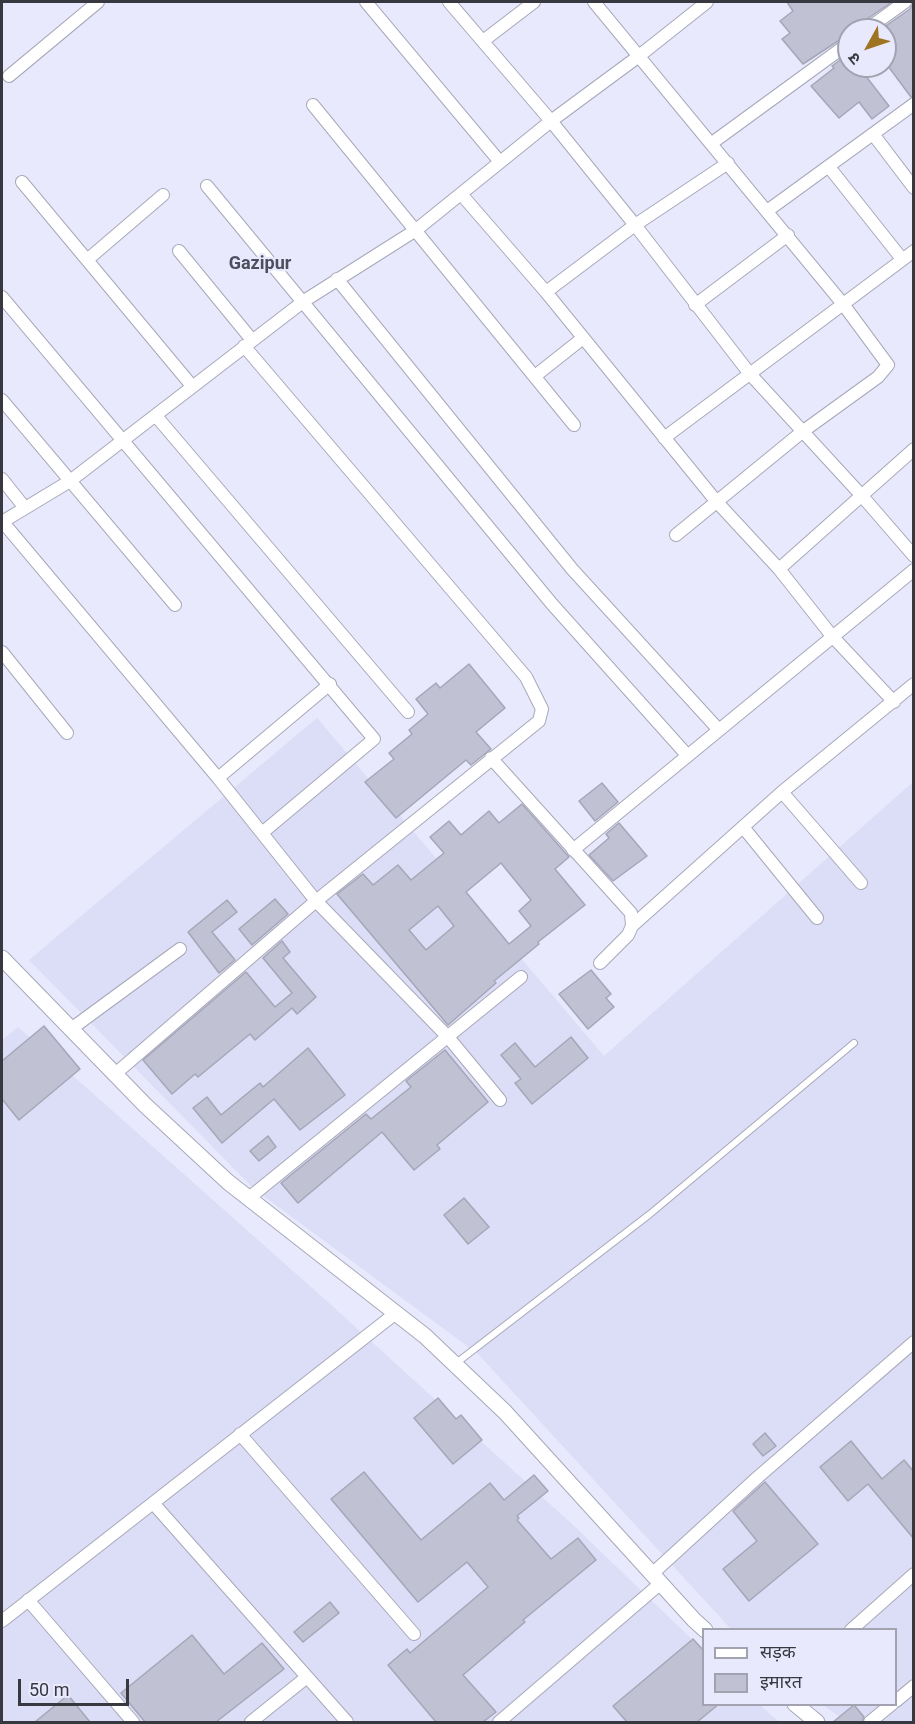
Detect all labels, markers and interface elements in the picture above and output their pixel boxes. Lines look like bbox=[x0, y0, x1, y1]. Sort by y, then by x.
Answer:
north arrow bbox=[837, 18, 897, 78]
text: उ bbox=[844, 49, 865, 68]
district label: Gazipur bbox=[229, 253, 291, 275]
legend bbox=[702, 1628, 897, 1706]
text: सड़क bbox=[760, 1641, 796, 1662]
scale bar bbox=[21, 1667, 132, 1705]
text: इमारत bbox=[760, 1671, 802, 1692]
text: 50 m bbox=[29, 1679, 69, 1700]

